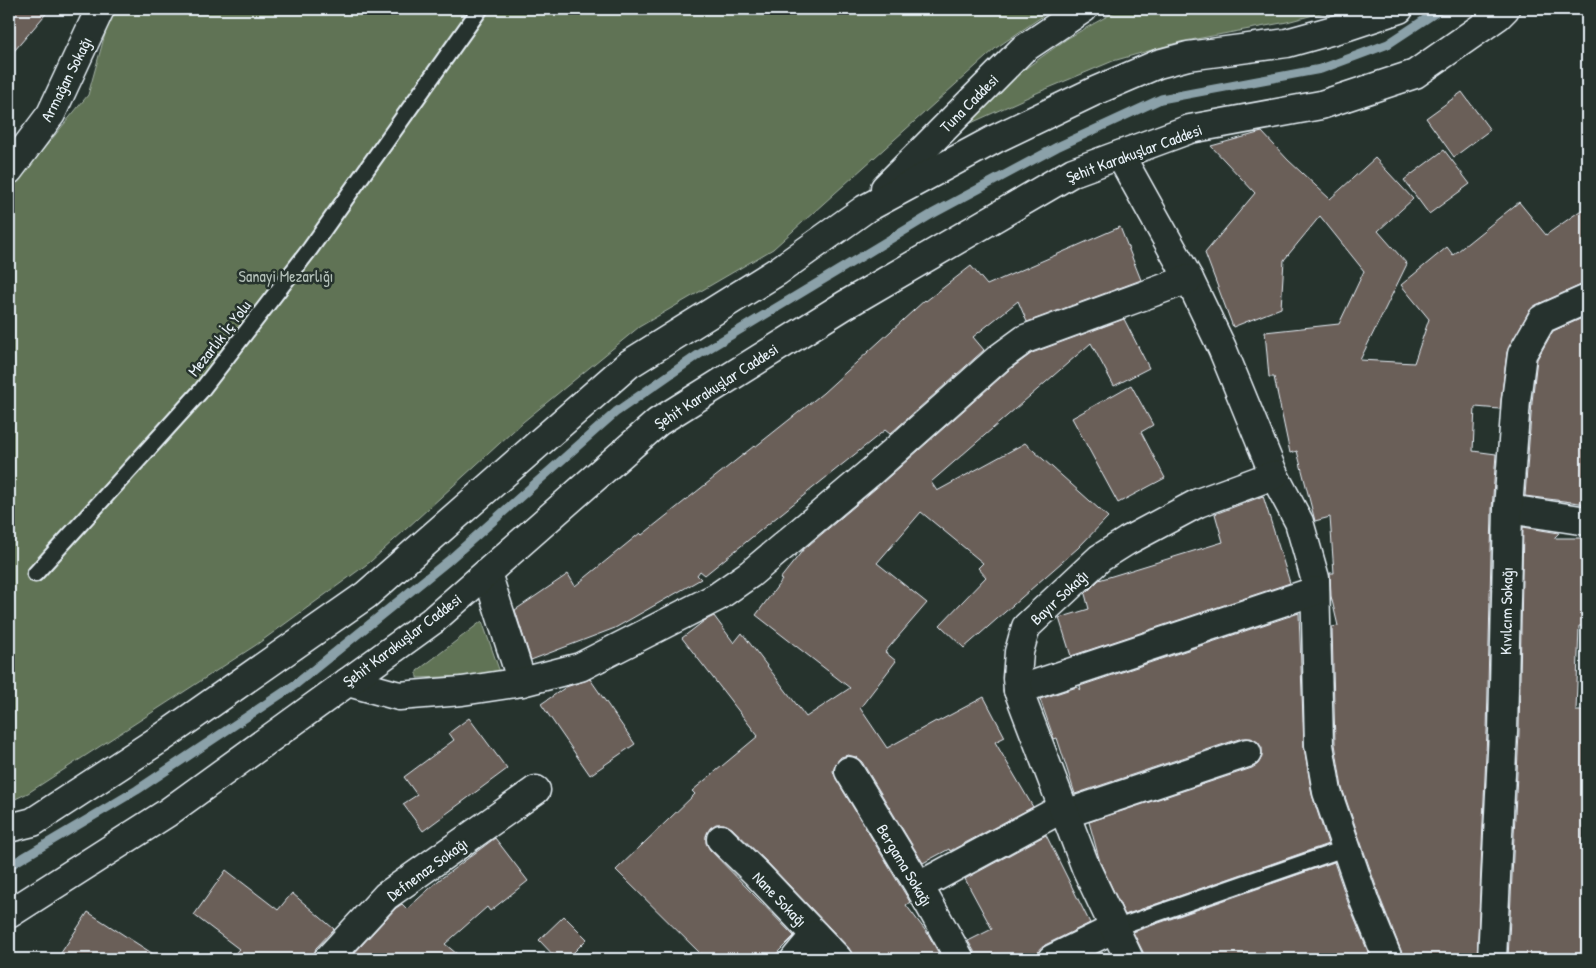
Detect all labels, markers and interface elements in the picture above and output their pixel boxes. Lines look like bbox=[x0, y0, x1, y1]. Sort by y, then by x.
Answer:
street label: Armağan Sokağı bbox=[35, 33, 97, 125]
street label: Tuna Caddesi bbox=[935, 69, 1003, 137]
street label: Şehit Karakuşlar Caddesi bbox=[1063, 118, 1205, 188]
park label: Sanayi Mezarlığı bbox=[239, 265, 333, 287]
street label: Mezarlık İç Yolu bbox=[182, 295, 256, 381]
street label: Şehit Karakuşlar Caddesi bbox=[650, 338, 782, 434]
street label: Bayır Sokağı bbox=[1025, 564, 1093, 630]
street label: Kıvılcım Sokağı bbox=[1494, 567, 1518, 655]
street label: Şehit Karakuşlar Caddesi bbox=[338, 588, 466, 692]
street label: Bergama Sokağı bbox=[872, 820, 938, 910]
street label: Defnenaz Sokağı bbox=[382, 832, 472, 906]
street label: Nane Sokağı bbox=[748, 866, 812, 932]

